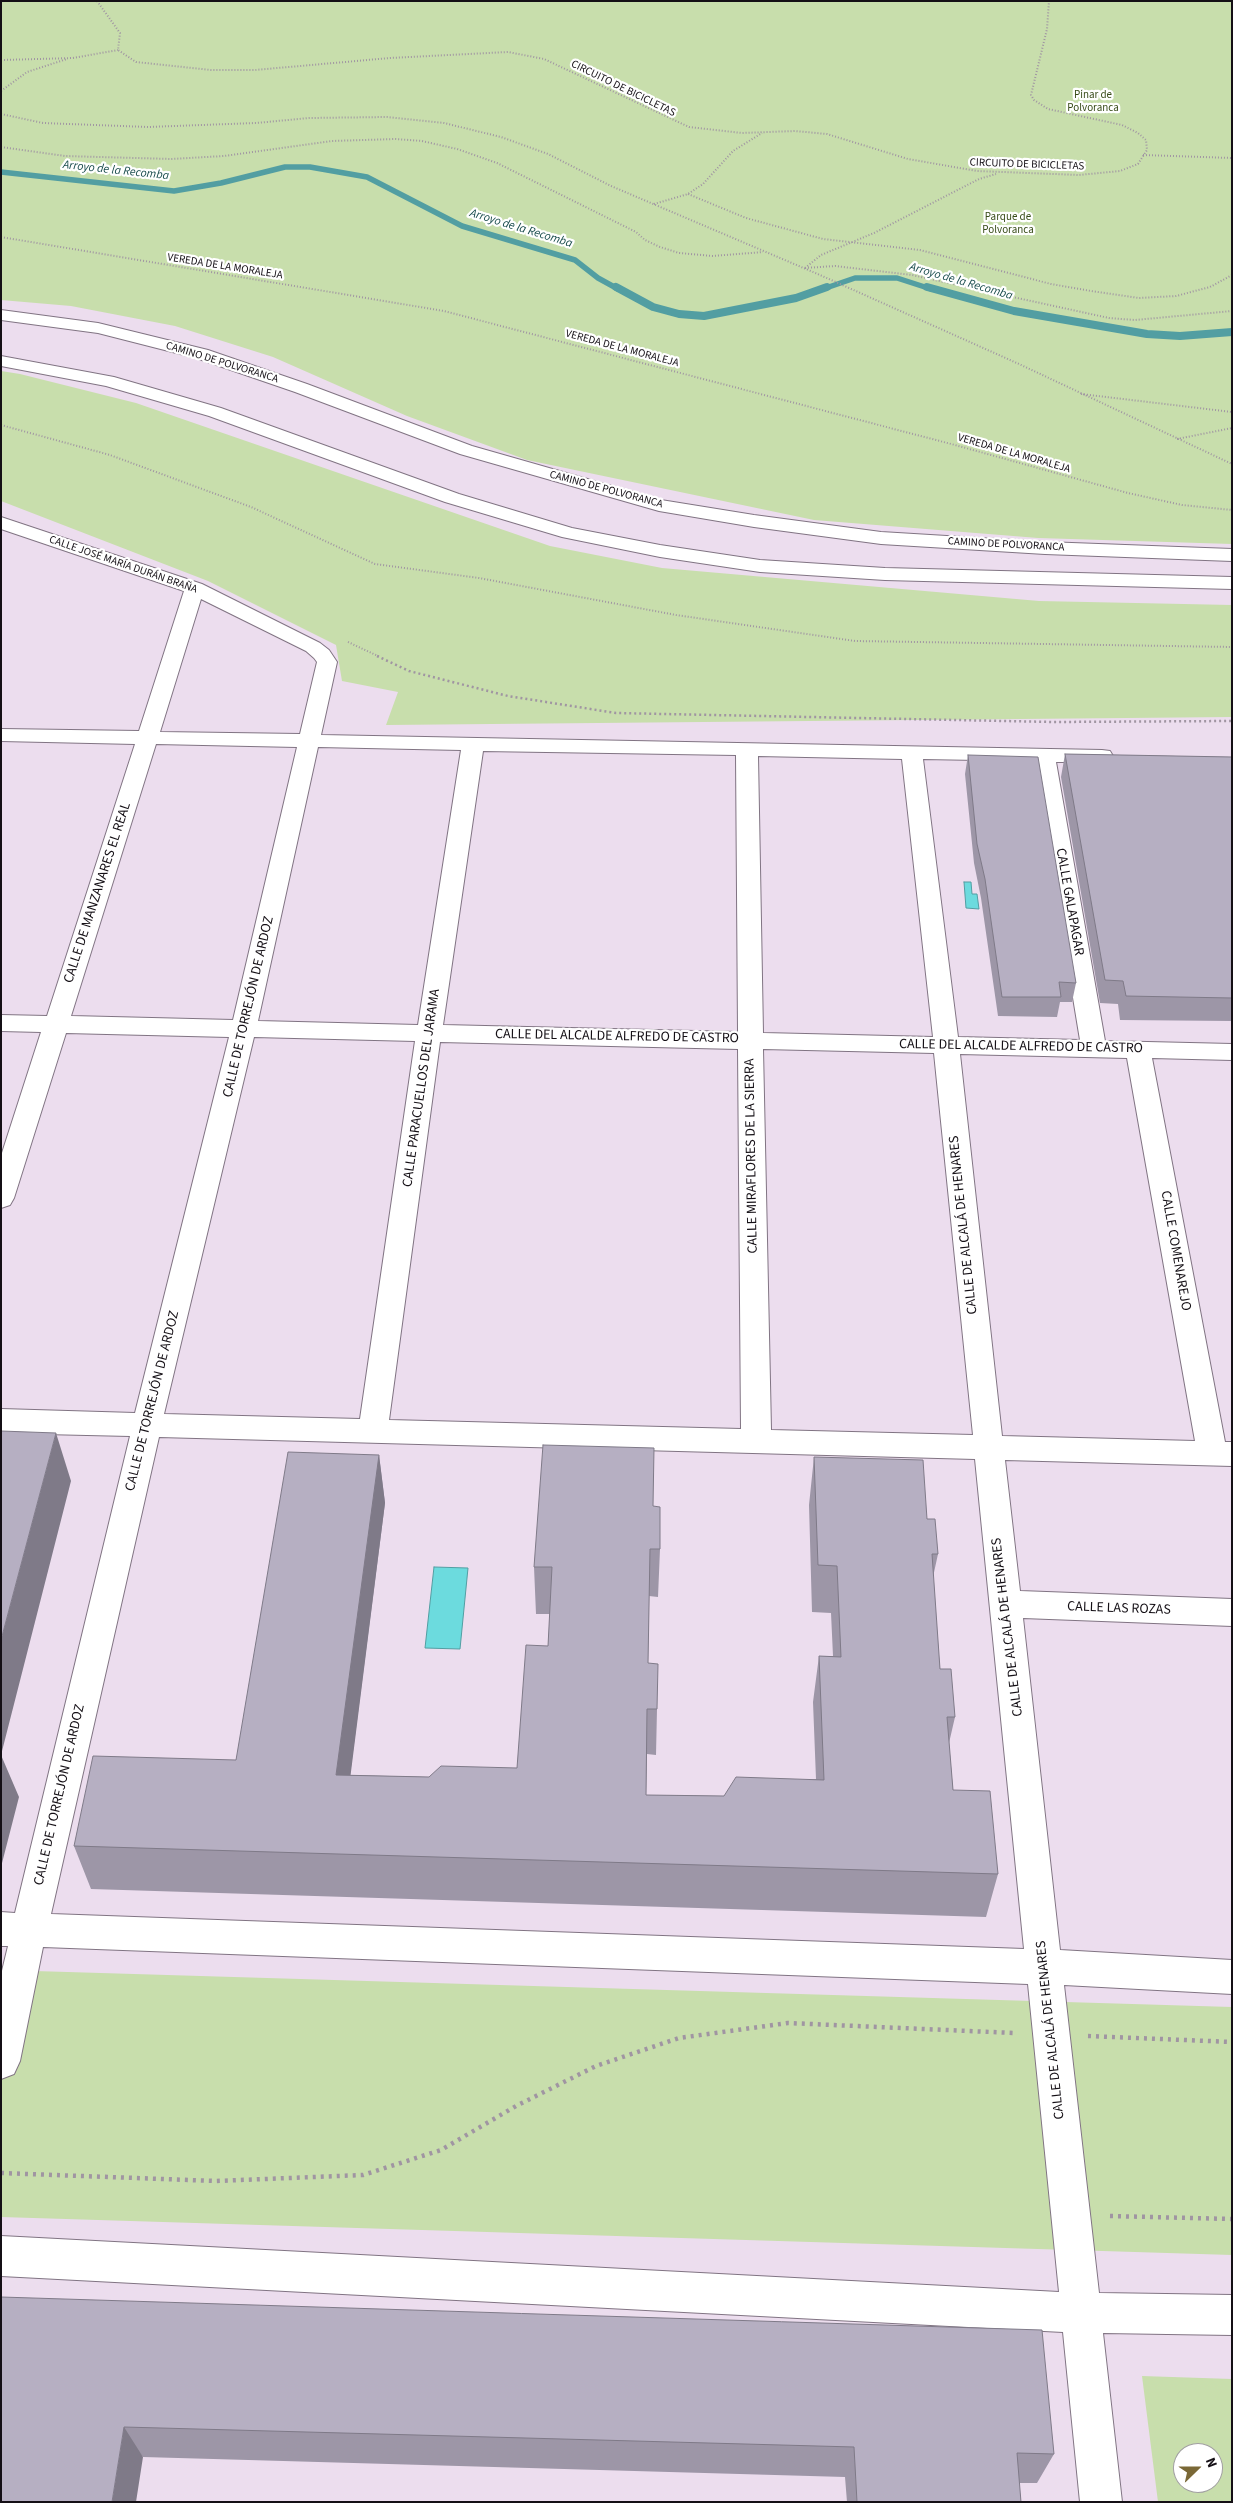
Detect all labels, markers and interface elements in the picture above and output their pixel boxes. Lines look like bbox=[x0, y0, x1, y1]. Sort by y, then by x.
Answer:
street label: CIRCUITO DE BICICLETAS bbox=[569, 58, 677, 120]
park label: Pinar de Polvoranca bbox=[1067, 89, 1119, 115]
street label: CIRCUITO DE BICICLETAS bbox=[969, 156, 1085, 174]
water label: Arroyo de la Recomba bbox=[62, 158, 170, 184]
water label: Arroyo de la Recomba bbox=[468, 207, 574, 251]
park label: Parque de Polvoranca bbox=[982, 211, 1034, 237]
street label: VEREDA DE LA MORALEJA bbox=[166, 251, 284, 283]
water label: Arroyo de la Recomba bbox=[908, 260, 1014, 304]
street label: VEREDA DE LA MORALEJA bbox=[564, 328, 680, 370]
street label: CAMINO DE POLVORANCA bbox=[164, 340, 280, 386]
street label: VEREDA DE LA MORALEJA bbox=[956, 432, 1072, 476]
street label: CAMINO DE POLVORANCA bbox=[548, 468, 664, 512]
street label: CALLE JOSÉ MARÍA DURÁN BRAÑA bbox=[47, 533, 199, 597]
street label: CAMINO DE POLVORANCA bbox=[947, 535, 1065, 555]
street label: CALLE DE MANZANARES EL REAL bbox=[61, 800, 135, 986]
street label: CALLE GALAPAGAR bbox=[1051, 847, 1087, 957]
street label: CALLE DE TORREJÓN DE ARDOZ bbox=[220, 915, 278, 1099]
street label: CALLE PARACUELLOS DEL JARAMA bbox=[400, 988, 444, 1188]
street label: CALLE DEL ALCALDE ALFREDO DE CASTRO bbox=[495, 1026, 739, 1048]
street label: CALLE DEL ALCALDE ALFREDO DE CASTRO bbox=[899, 1036, 1143, 1058]
street label: CALLE MIRAFLORES DE LA SIERRA bbox=[742, 1058, 762, 1254]
street label: CALLE DE ALCALÁ DE HENARES bbox=[946, 1135, 982, 1315]
street label: CALLE COMENAREJO bbox=[1156, 1190, 1194, 1312]
street label: CALLE DE TORREJÓN DE ARDOZ bbox=[122, 1309, 184, 1493]
street label: CALLE DE ALCALÁ DE HENARES bbox=[989, 1537, 1027, 1717]
street label: CALLE LAS ROZAS bbox=[1067, 1599, 1171, 1619]
street label: CALLE DE TORREJÓN DE ARDOZ bbox=[31, 1703, 89, 1887]
street label: CALLE DE ALCALÁ DE HENARES bbox=[1033, 1940, 1069, 2120]
north arrow bbox=[1173, 2443, 1223, 2493]
text: N bbox=[1200, 2455, 1222, 2471]

